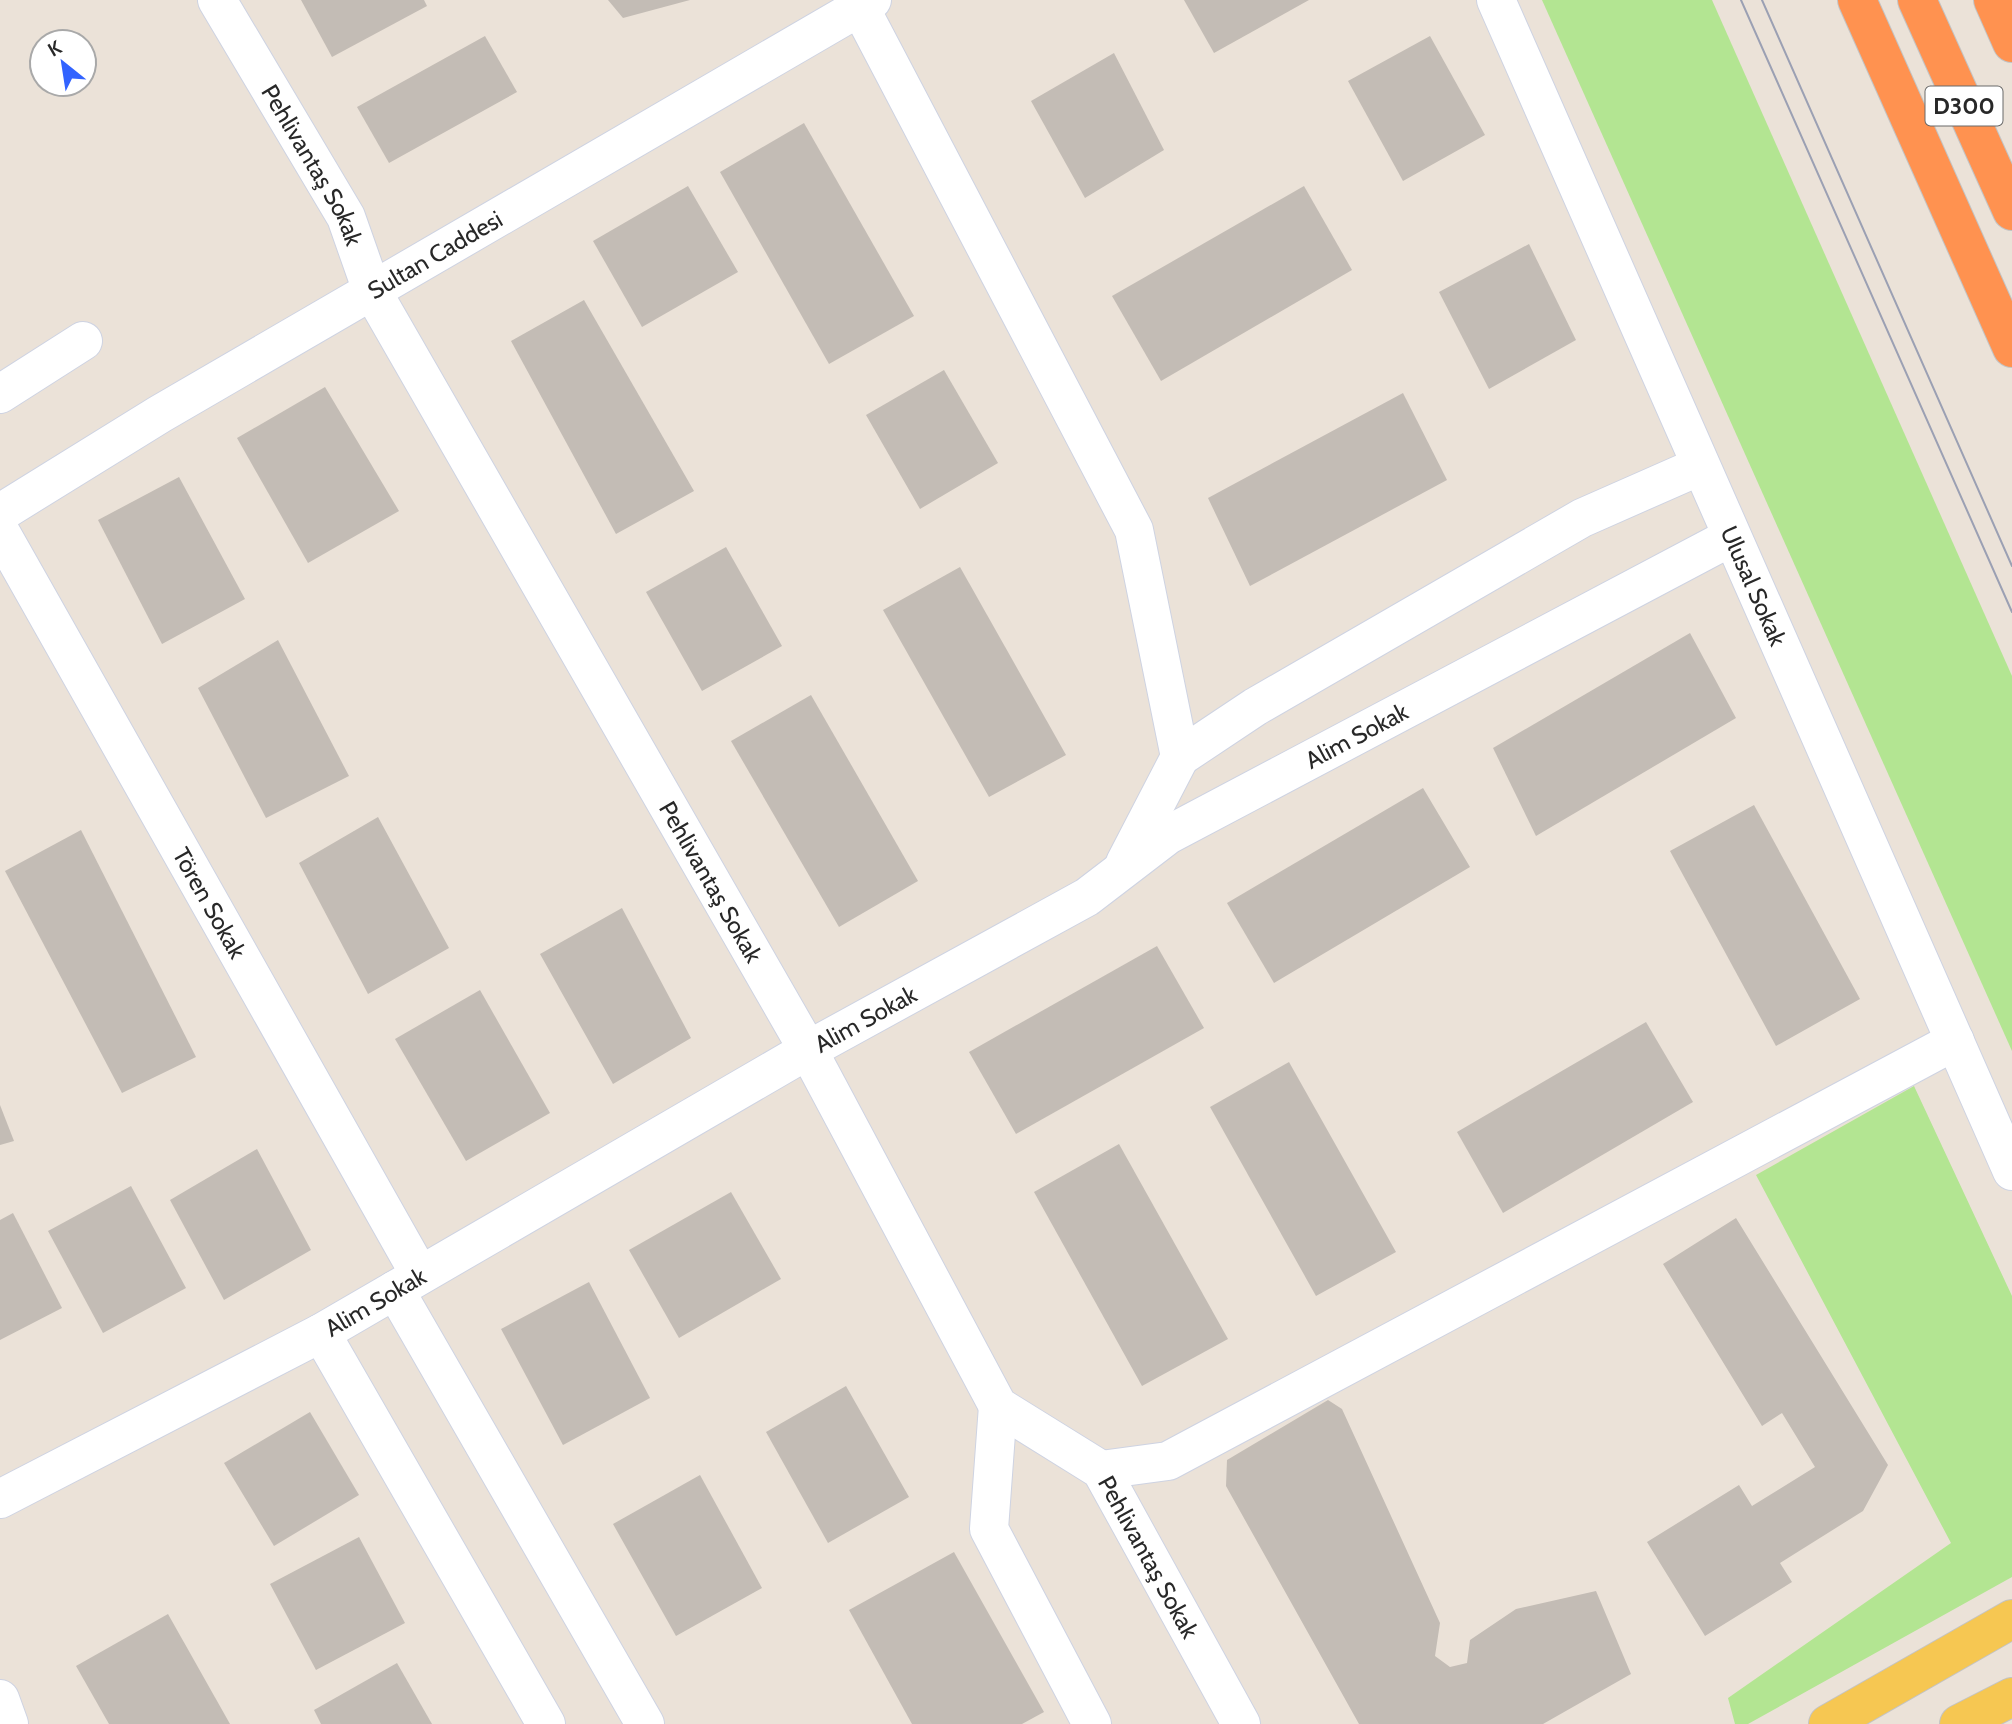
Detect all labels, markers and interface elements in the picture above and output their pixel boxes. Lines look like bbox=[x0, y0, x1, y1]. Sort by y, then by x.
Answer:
north arrow bbox=[28, 28, 98, 98]
text: K bbox=[44, 36, 66, 62]
street label: Pehlivantaş Sokak bbox=[256, 79, 369, 249]
road number: D300 bbox=[1926, 86, 2002, 125]
street label: Sultan Caddesi bbox=[362, 204, 507, 305]
street label: Ulusal Sokak bbox=[1715, 521, 1793, 650]
street label: Alim Sokak bbox=[1300, 696, 1413, 774]
street label: Pehlivantaş Sokak bbox=[654, 796, 769, 968]
street label: Tören Sokak bbox=[167, 842, 253, 964]
street label: Alim Sokak bbox=[809, 979, 922, 1058]
street label: Alim Sokak bbox=[319, 1261, 431, 1342]
street label: Pehlivantaş Sokak bbox=[1092, 1470, 1205, 1643]

